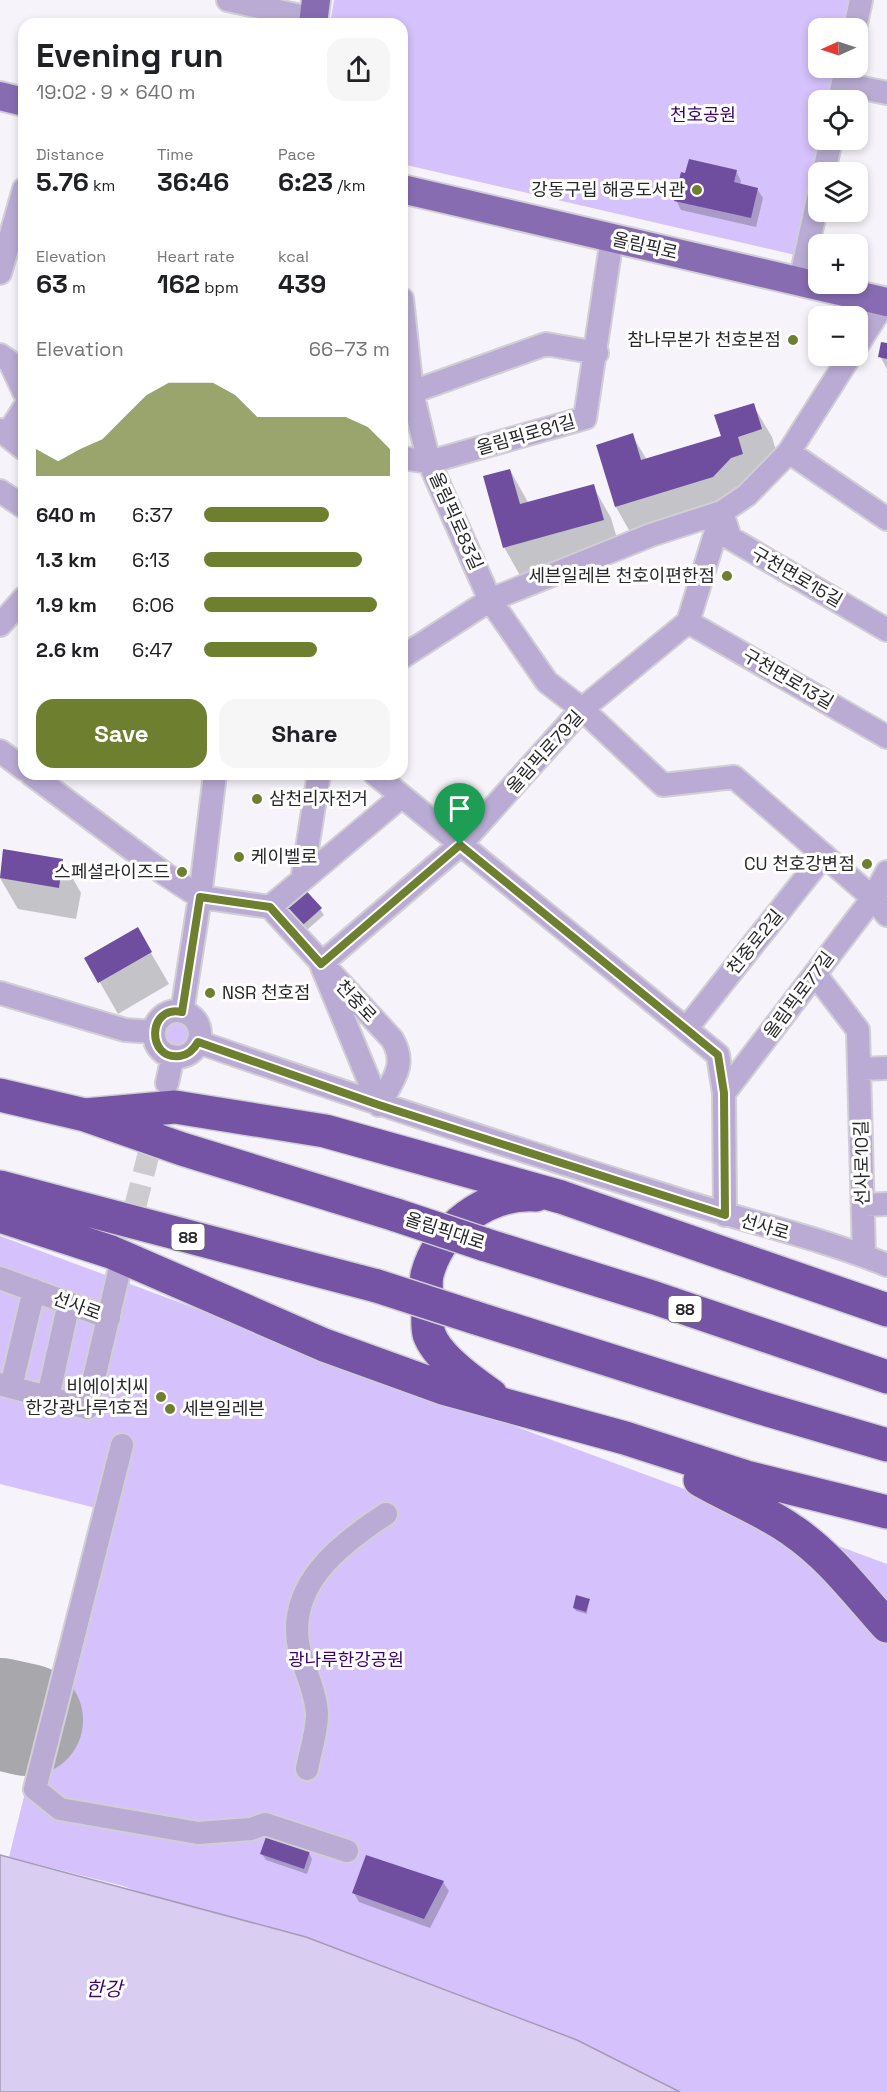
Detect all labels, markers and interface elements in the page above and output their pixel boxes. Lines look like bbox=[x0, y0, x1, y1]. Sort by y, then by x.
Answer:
north arrow bbox=[808, 18, 868, 78]
map controls bbox=[808, 18, 868, 366]
text: Evening run bbox=[36, 35, 224, 77]
button: share bbox=[327, 38, 390, 101]
text: 19:02 · 9 × 640 m bbox=[36, 79, 195, 105]
button: locate bbox=[808, 90, 868, 150]
park label: 천호공원 bbox=[670, 103, 736, 126]
text: Distance bbox=[36, 144, 104, 165]
text: Time bbox=[157, 144, 193, 165]
text: Pace bbox=[278, 144, 315, 165]
button: layers bbox=[808, 162, 868, 222]
text: 5.76 bbox=[36, 165, 89, 199]
text: 36:46 bbox=[157, 165, 229, 199]
text: 6:23 bbox=[278, 165, 333, 199]
text: km bbox=[89, 175, 115, 196]
text: /km bbox=[333, 175, 365, 196]
place label: 강동구립 해공도서관 bbox=[531, 178, 685, 201]
marker: 강동구립 해공도서관 bbox=[690, 183, 704, 197]
street label: 올림픽로 bbox=[610, 227, 680, 264]
button: + bbox=[808, 234, 868, 294]
text: Elevation bbox=[36, 246, 106, 267]
text: Heart rate bbox=[157, 246, 235, 267]
text: kcal bbox=[278, 246, 309, 267]
text: 63 bbox=[36, 267, 68, 301]
text: 162 bbox=[157, 267, 200, 301]
text: 439 bbox=[278, 267, 326, 301]
text: m bbox=[68, 277, 86, 298]
text: bpm bbox=[200, 277, 239, 298]
button: − bbox=[808, 306, 868, 366]
place label: 참나무본가 천호본점 bbox=[627, 328, 781, 351]
marker: 참나무본가 천호본점 bbox=[786, 333, 800, 347]
text: Elevation bbox=[36, 336, 124, 362]
text: 66–73 m bbox=[309, 336, 390, 362]
street label: 올림픽로81길 bbox=[474, 409, 578, 460]
street label: 올림픽로83길 bbox=[425, 468, 488, 573]
text: 640 m bbox=[36, 502, 96, 528]
text: 6:37 bbox=[132, 502, 173, 528]
street label: 구천면로15길 bbox=[748, 541, 847, 612]
text: 1.3 km bbox=[36, 547, 97, 573]
text: 6:13 bbox=[132, 547, 170, 573]
place label: 세븐일레븐 천호이편한점 bbox=[528, 564, 715, 587]
marker: 세븐일레븐 천호이편한점 bbox=[720, 569, 734, 583]
text: 1.9 km bbox=[36, 592, 97, 618]
text: 6:06 bbox=[132, 592, 174, 618]
text: 2.6 km bbox=[36, 637, 99, 663]
text: 6:47 bbox=[132, 637, 172, 663]
street label: 구천면로13길 bbox=[739, 643, 838, 714]
button: Save bbox=[36, 699, 207, 768]
button: Share bbox=[219, 699, 390, 768]
street label: 올림픽로79길 bbox=[501, 705, 588, 798]
pin bbox=[434, 783, 485, 845]
place label: 삼천리자전거 bbox=[269, 787, 368, 810]
marker: 삼천리자전거 bbox=[250, 792, 264, 806]
icon: arrive bbox=[443, 792, 476, 825]
place label: 케이벨로 bbox=[251, 845, 317, 868]
marker: 케이벨로 bbox=[232, 850, 246, 864]
place label: CU 천호강변점 bbox=[744, 852, 855, 875]
marker: CU 천호강변점 bbox=[860, 857, 874, 871]
place label: 스페셜라이즈드 bbox=[54, 860, 170, 883]
marker: 스페셜라이즈드 bbox=[175, 865, 189, 879]
street label: 천중로2길 bbox=[721, 904, 788, 979]
street label: 올림픽로77길 bbox=[758, 947, 839, 1043]
street label: 천중로 bbox=[331, 975, 382, 1027]
place label: NSR 천호점 bbox=[222, 981, 311, 1004]
marker: NSR 천호점 bbox=[203, 986, 217, 1000]
street label: 선사로10길 bbox=[849, 1120, 874, 1206]
street label: 올림픽대로 bbox=[402, 1207, 488, 1254]
street label: 선사로 bbox=[738, 1209, 792, 1244]
road number: 88 bbox=[172, 1224, 204, 1250]
street label: 선사로 bbox=[50, 1286, 104, 1325]
road number: 88 bbox=[668, 1296, 702, 1322]
place label: 비에이치씨 한강광나루1호점 bbox=[26, 1375, 149, 1419]
marker: 비에이치씨 한강광나루1호점 bbox=[154, 1390, 168, 1404]
place label: 세븐일레븐 bbox=[182, 1397, 265, 1420]
marker: 세븐일레븐 bbox=[163, 1402, 177, 1416]
park label: 광나루한강공원 bbox=[288, 1648, 404, 1671]
water label: 한강 bbox=[86, 1976, 125, 2002]

